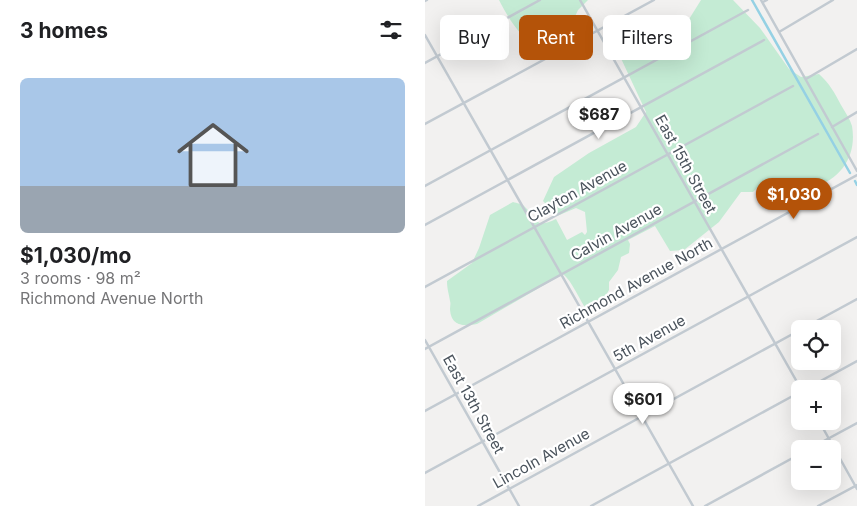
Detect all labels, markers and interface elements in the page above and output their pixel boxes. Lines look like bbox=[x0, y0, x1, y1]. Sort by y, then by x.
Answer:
chip: Buy bbox=[440, 15, 509, 60]
chip: Rent bbox=[519, 15, 593, 60]
chip: Filters bbox=[603, 15, 691, 60]
icon: filters bbox=[377, 16, 405, 44]
text: 3 homes bbox=[20, 18, 108, 43]
pin: $687 bbox=[569, 98, 629, 140]
text: $687 bbox=[579, 104, 619, 124]
icon: home bbox=[168, 110, 258, 200]
street label: East 15th Street bbox=[651, 111, 721, 217]
street label: Clayton Avenue bbox=[524, 156, 630, 226]
pin: $1,030 bbox=[753, 178, 835, 220]
text: $1,030 bbox=[767, 184, 821, 204]
street label: Calvin Avenue bbox=[567, 199, 665, 265]
street label: Richmond Avenue North bbox=[556, 233, 716, 333]
text: $1,030/mo bbox=[20, 243, 131, 268]
text: 3 rooms · 98 m² bbox=[20, 268, 141, 288]
text: Richmond Avenue North bbox=[20, 288, 203, 308]
street label: 5th Avenue bbox=[609, 310, 689, 366]
map controls bbox=[791, 320, 841, 490]
button: locate bbox=[791, 320, 841, 370]
street label: East 13th Street bbox=[439, 351, 509, 457]
button: + bbox=[791, 380, 841, 430]
pin: $601 bbox=[613, 382, 673, 425]
text: $601 bbox=[624, 389, 662, 409]
street label: Lincoln Avenue bbox=[489, 424, 593, 492]
button: − bbox=[791, 440, 841, 490]

